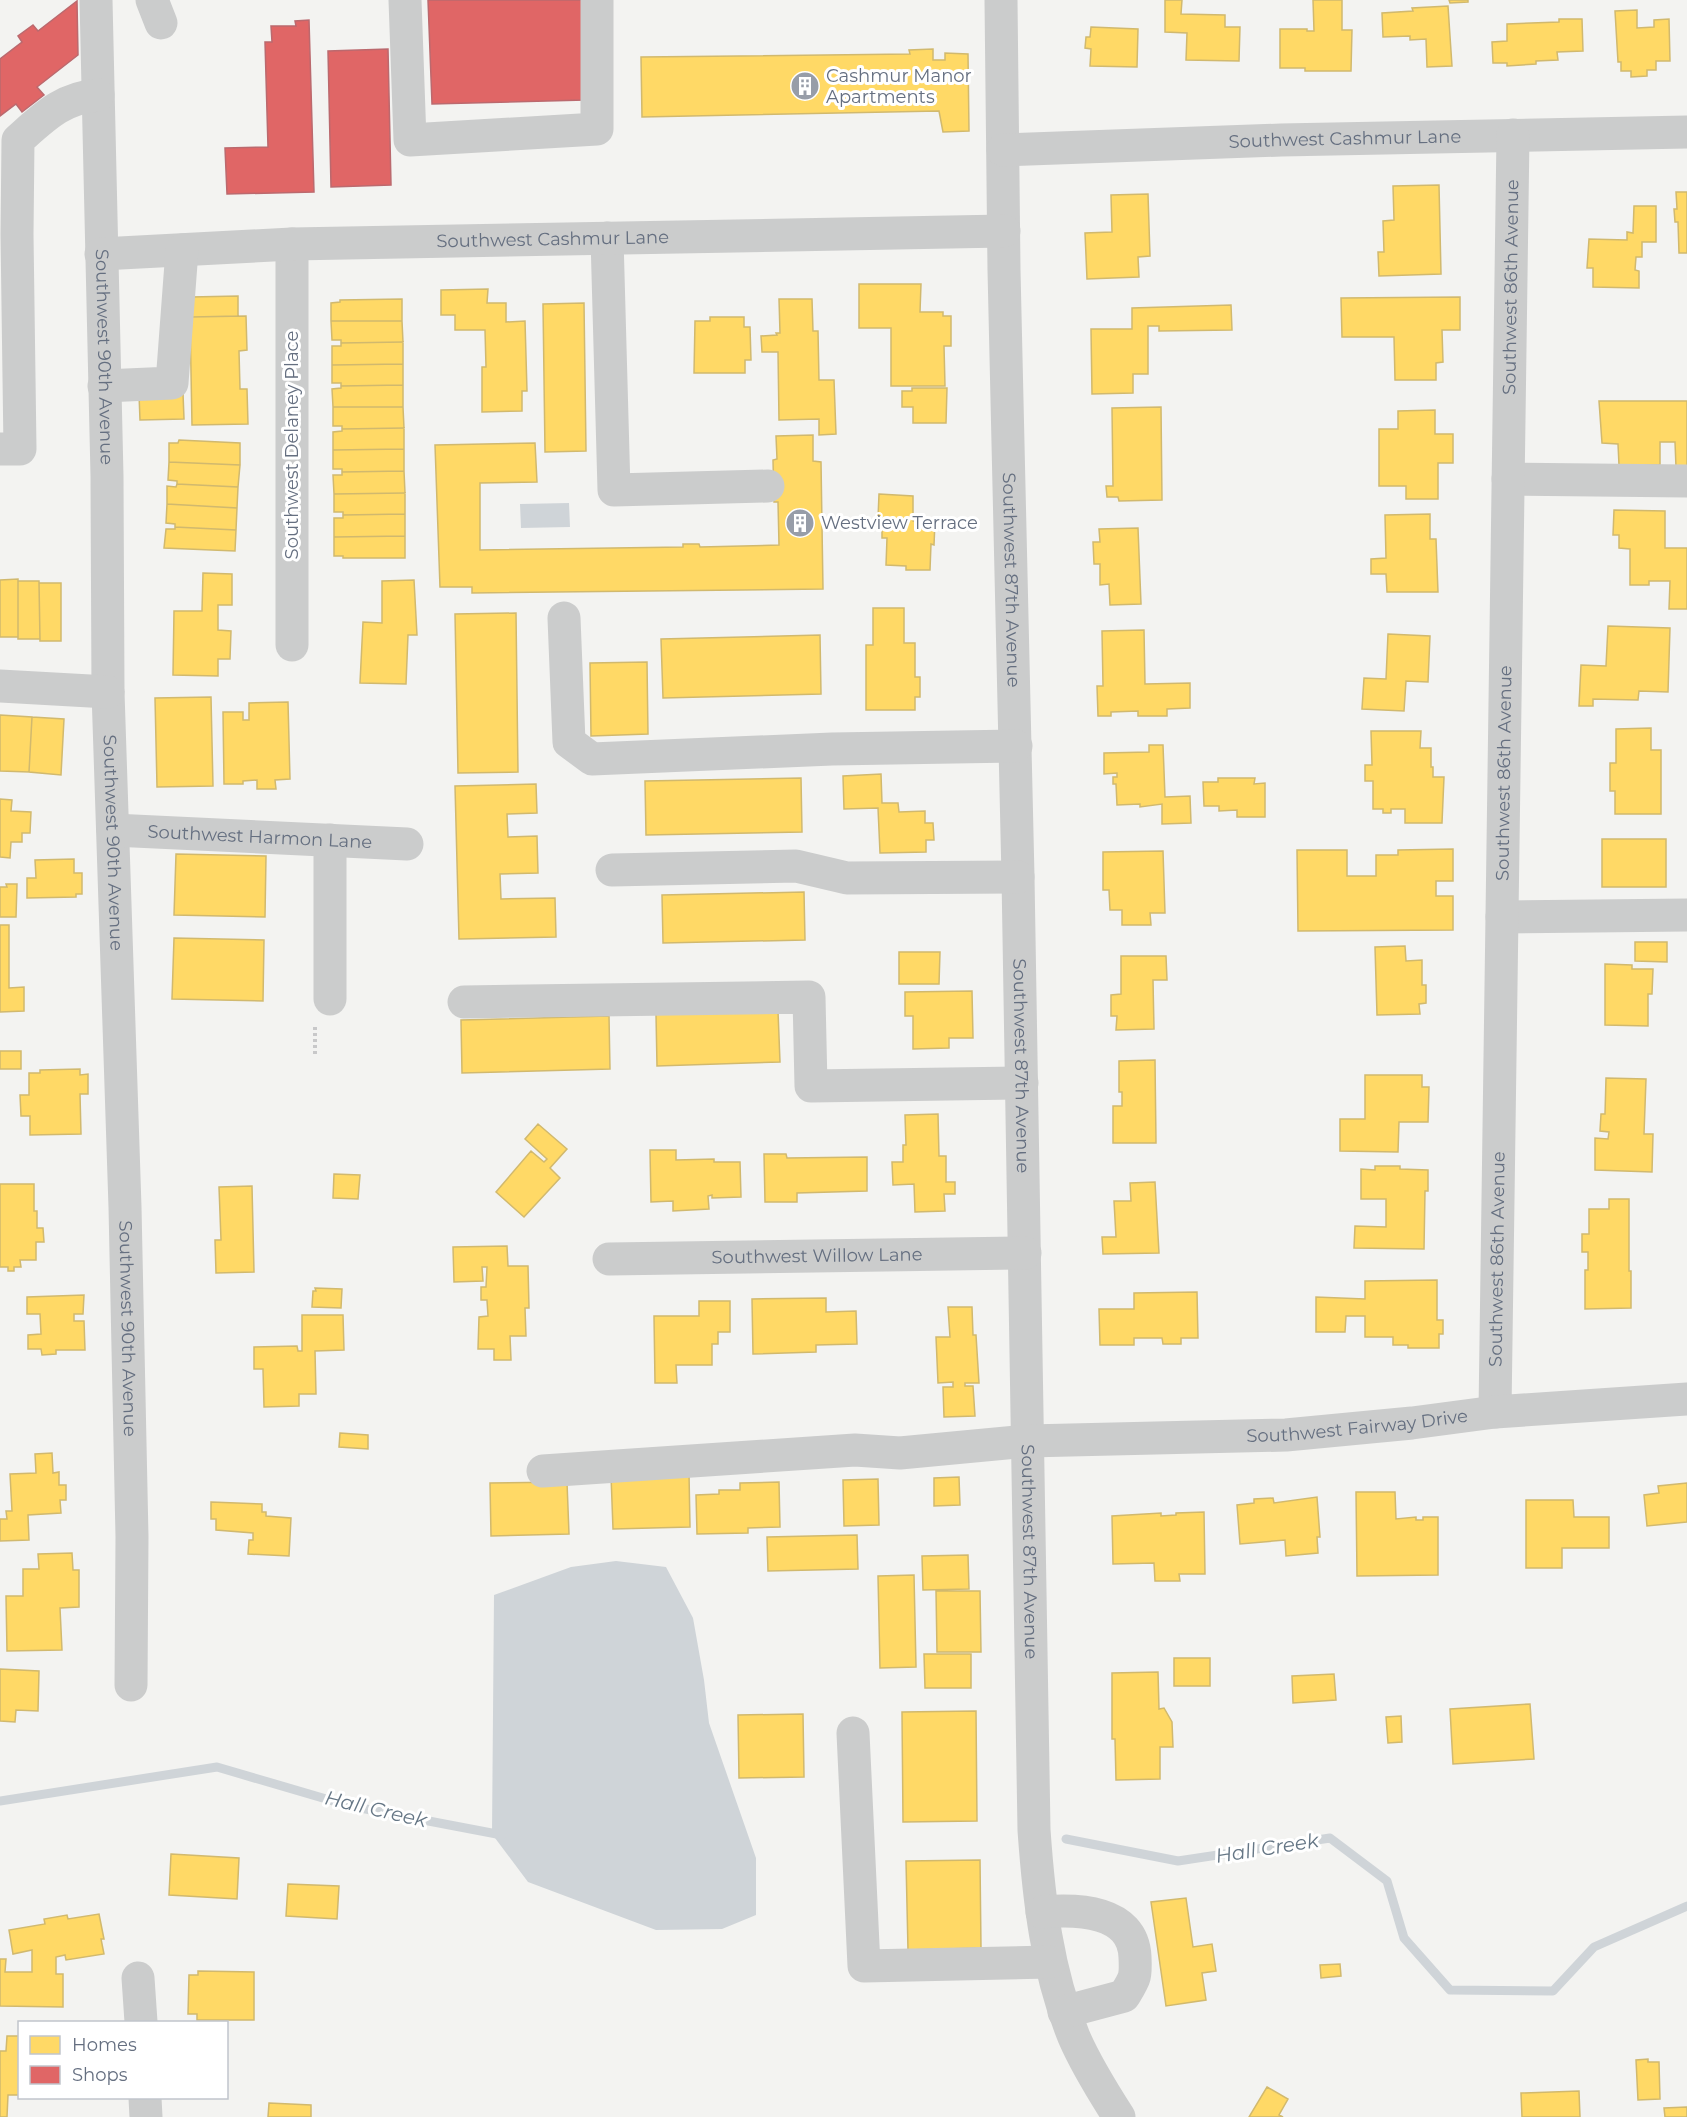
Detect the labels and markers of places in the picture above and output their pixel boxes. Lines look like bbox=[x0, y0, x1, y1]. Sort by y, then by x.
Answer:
place label: Cashmur Manor Apartments bbox=[826, 65, 972, 108]
building icon: Cashmur Manor Apartments bbox=[789, 70, 821, 102]
building icon: Westview Terrace bbox=[784, 507, 816, 539]
place label: Westview Terrace bbox=[821, 512, 978, 534]

